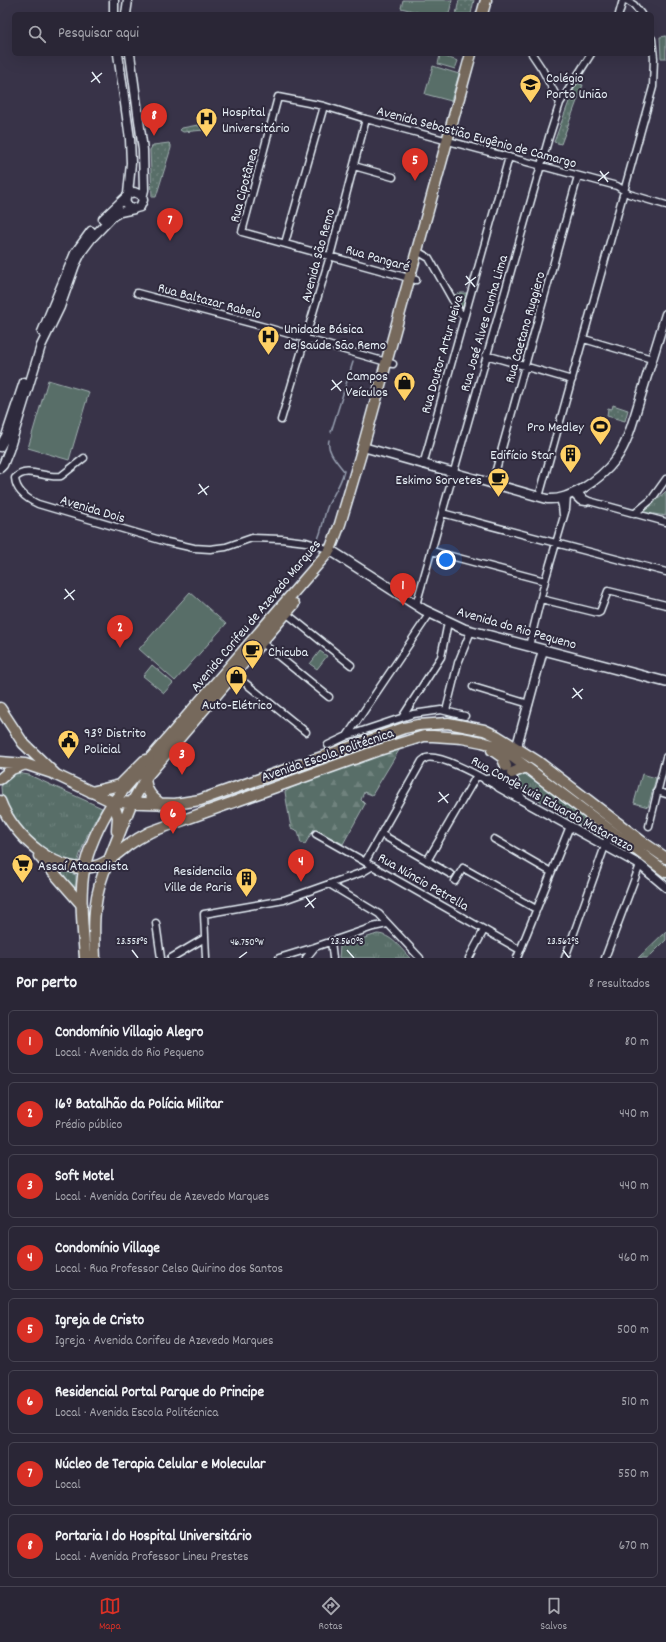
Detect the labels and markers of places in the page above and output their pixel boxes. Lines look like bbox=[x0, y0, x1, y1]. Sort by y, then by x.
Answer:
place label: Colégio Porto União bbox=[546, 69, 607, 105]
school or university icon: Colégio Porto União bbox=[517, 72, 543, 105]
pin: 8 bbox=[141, 103, 167, 136]
place label: Hospital Universitário bbox=[222, 103, 290, 139]
hospital icon: Hospital Universitário bbox=[193, 106, 219, 139]
pin: 5 bbox=[402, 148, 428, 181]
pin: 7 bbox=[157, 208, 183, 241]
place label: Unidade Básica de Saúde São Remo bbox=[284, 320, 386, 356]
hospital icon: Unidade Básica de Saúde São Remo bbox=[256, 323, 282, 356]
place label: Campos Veículos bbox=[345, 367, 388, 403]
shop icon: Campos Veículos bbox=[391, 370, 417, 403]
sports icon: Pro Medley bbox=[587, 413, 613, 446]
place label: Pro Medley bbox=[527, 418, 584, 438]
building icon: Edifício Star bbox=[557, 441, 583, 474]
place label: Edifício Star bbox=[490, 446, 555, 466]
cafe icon: Eskimo Sorvetes bbox=[485, 466, 511, 499]
place label: Eskimo Sorvetes bbox=[396, 471, 482, 491]
pin: 1 bbox=[390, 573, 416, 606]
pin: 2 bbox=[107, 615, 133, 648]
cafe icon: Chicuba bbox=[239, 638, 265, 671]
place label: Chicuba bbox=[268, 643, 309, 663]
shop icon: Auto-Elétrico bbox=[224, 663, 250, 696]
place label: Auto-Elétrico bbox=[202, 696, 272, 716]
place label: 93º Distrito Policial bbox=[84, 724, 146, 760]
public building icon: 93º Distrito Policial bbox=[55, 727, 81, 760]
pin: 3 bbox=[169, 742, 195, 775]
pin: 6 bbox=[160, 801, 186, 834]
pin: 4 bbox=[288, 849, 314, 882]
supermarket icon: Assaí Atacadista bbox=[10, 852, 36, 885]
place label: Assaí Atacadista bbox=[38, 857, 129, 877]
place label: Residencila Ville de Paris bbox=[164, 862, 232, 898]
building icon: Residencila Ville de Paris bbox=[234, 865, 260, 898]

